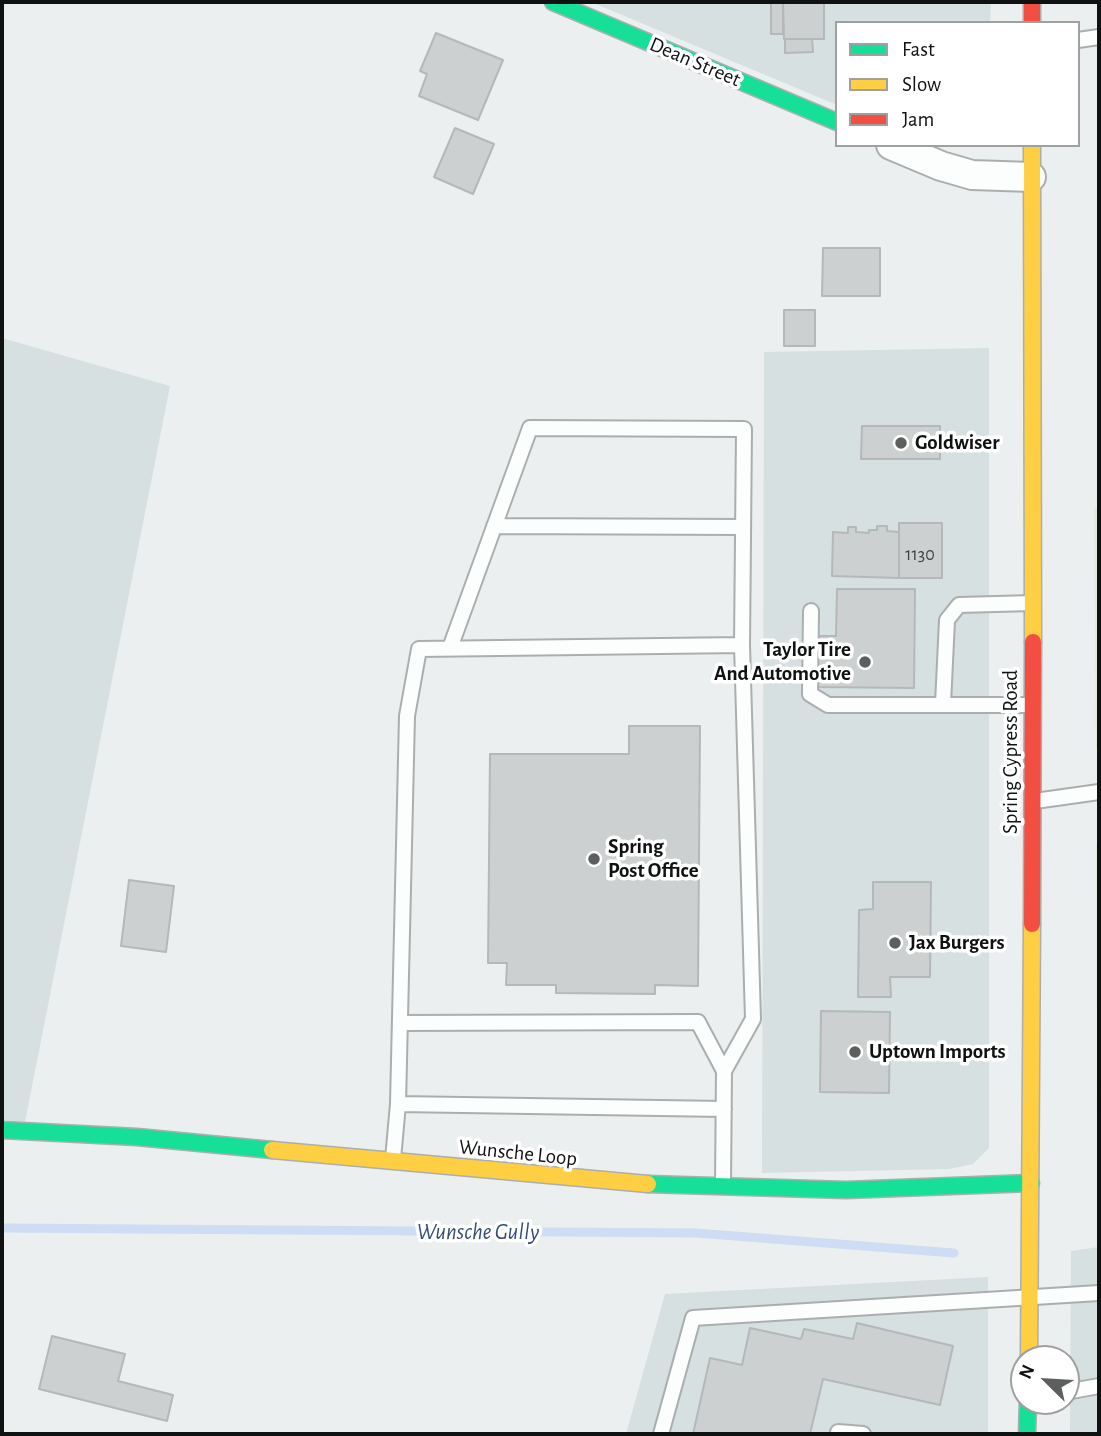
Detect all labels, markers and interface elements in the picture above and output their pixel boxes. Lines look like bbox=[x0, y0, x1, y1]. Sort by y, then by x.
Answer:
legend bbox=[835, 21, 1080, 147]
street label: Dean Street bbox=[646, 32, 744, 92]
text: Fast bbox=[902, 39, 935, 60]
text: Slow bbox=[902, 74, 941, 95]
text: Jam bbox=[902, 109, 934, 130]
place label: Goldwiser bbox=[915, 430, 1000, 456]
marker: Goldwiser bbox=[893, 435, 909, 451]
house number: 1130 bbox=[905, 544, 935, 566]
place label: Taylor Tire And Automotive bbox=[714, 637, 851, 687]
marker: Taylor Tire And Automotive bbox=[857, 654, 873, 670]
street label: Spring Cypress Road bbox=[998, 670, 1024, 834]
place label: Spring Post Office bbox=[608, 834, 699, 884]
marker: Spring Post Office bbox=[586, 851, 602, 867]
place label: Jax Burgers bbox=[909, 930, 1005, 956]
marker: Jax Burgers bbox=[887, 935, 903, 951]
place label: Uptown Imports bbox=[869, 1039, 1006, 1065]
marker: Uptown Imports bbox=[847, 1044, 863, 1060]
street label: Wunsche Loop bbox=[458, 1134, 578, 1172]
water label: Wunsche Gully bbox=[417, 1218, 539, 1246]
north arrow bbox=[1010, 1345, 1080, 1415]
text: N bbox=[1016, 1362, 1039, 1382]

